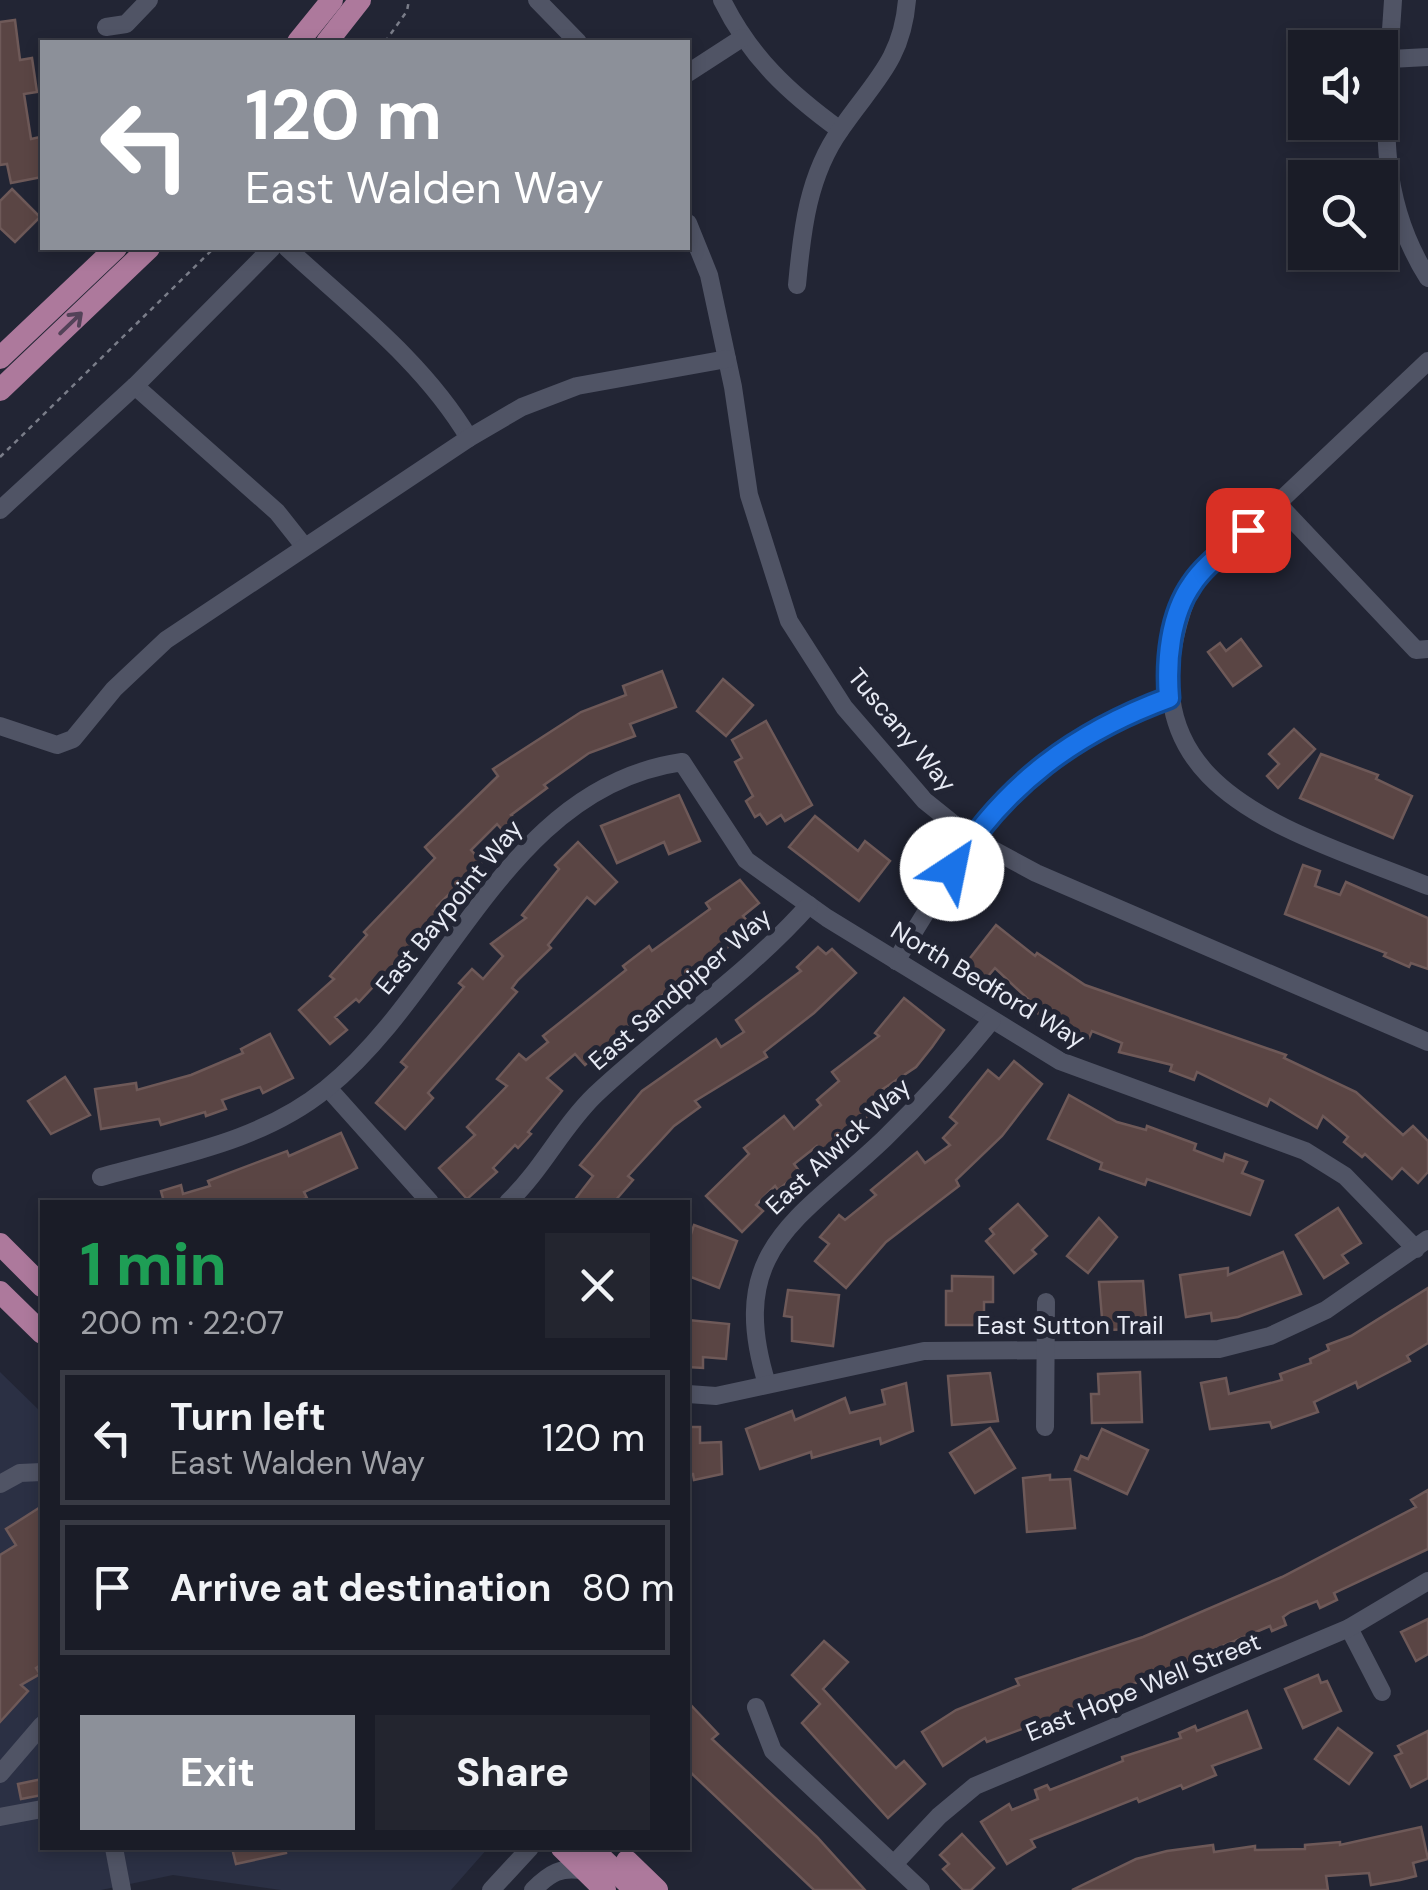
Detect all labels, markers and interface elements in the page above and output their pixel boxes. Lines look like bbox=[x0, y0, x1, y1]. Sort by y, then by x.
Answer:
map controls bbox=[1288, 30, 1398, 270]
button: sound bbox=[1288, 30, 1398, 140]
text: 120 m bbox=[245, 70, 442, 161]
icon: left bbox=[80, 80, 210, 210]
text: East Walden Way bbox=[245, 158, 604, 217]
button: search bbox=[1288, 160, 1398, 270]
one-way arrow bbox=[59, 312, 83, 336]
pin bbox=[1206, 488, 1291, 573]
icon: arrive bbox=[1221, 503, 1276, 558]
street label: Tuscany Way bbox=[840, 661, 964, 799]
street label: East Baypoint Way bbox=[368, 813, 530, 1001]
position arrow bbox=[900, 817, 1004, 921]
street label: East Sandpiper Way bbox=[582, 900, 778, 1077]
street label: North Bedford Way bbox=[885, 914, 1091, 1056]
street label: East Alwick Way bbox=[758, 1070, 918, 1222]
text: 1 min bbox=[80, 1225, 227, 1304]
button: close bbox=[545, 1233, 650, 1338]
text: 200 m · 22:07 bbox=[80, 1302, 284, 1344]
street label: East Sutton Trail bbox=[976, 1309, 1164, 1342]
text: Turn left bbox=[170, 1392, 326, 1442]
icon: left bbox=[85, 1410, 140, 1465]
text: 120 m bbox=[542, 1413, 645, 1463]
text: East Walden Way bbox=[170, 1442, 425, 1484]
icon: arrive bbox=[85, 1560, 140, 1615]
text: Arrive at destination bbox=[170, 1563, 552, 1613]
text: 80 m bbox=[582, 1563, 675, 1613]
street label: East Hope Well Street bbox=[1021, 1625, 1265, 1749]
button: Exit bbox=[80, 1715, 355, 1830]
button: Share bbox=[375, 1715, 650, 1830]

